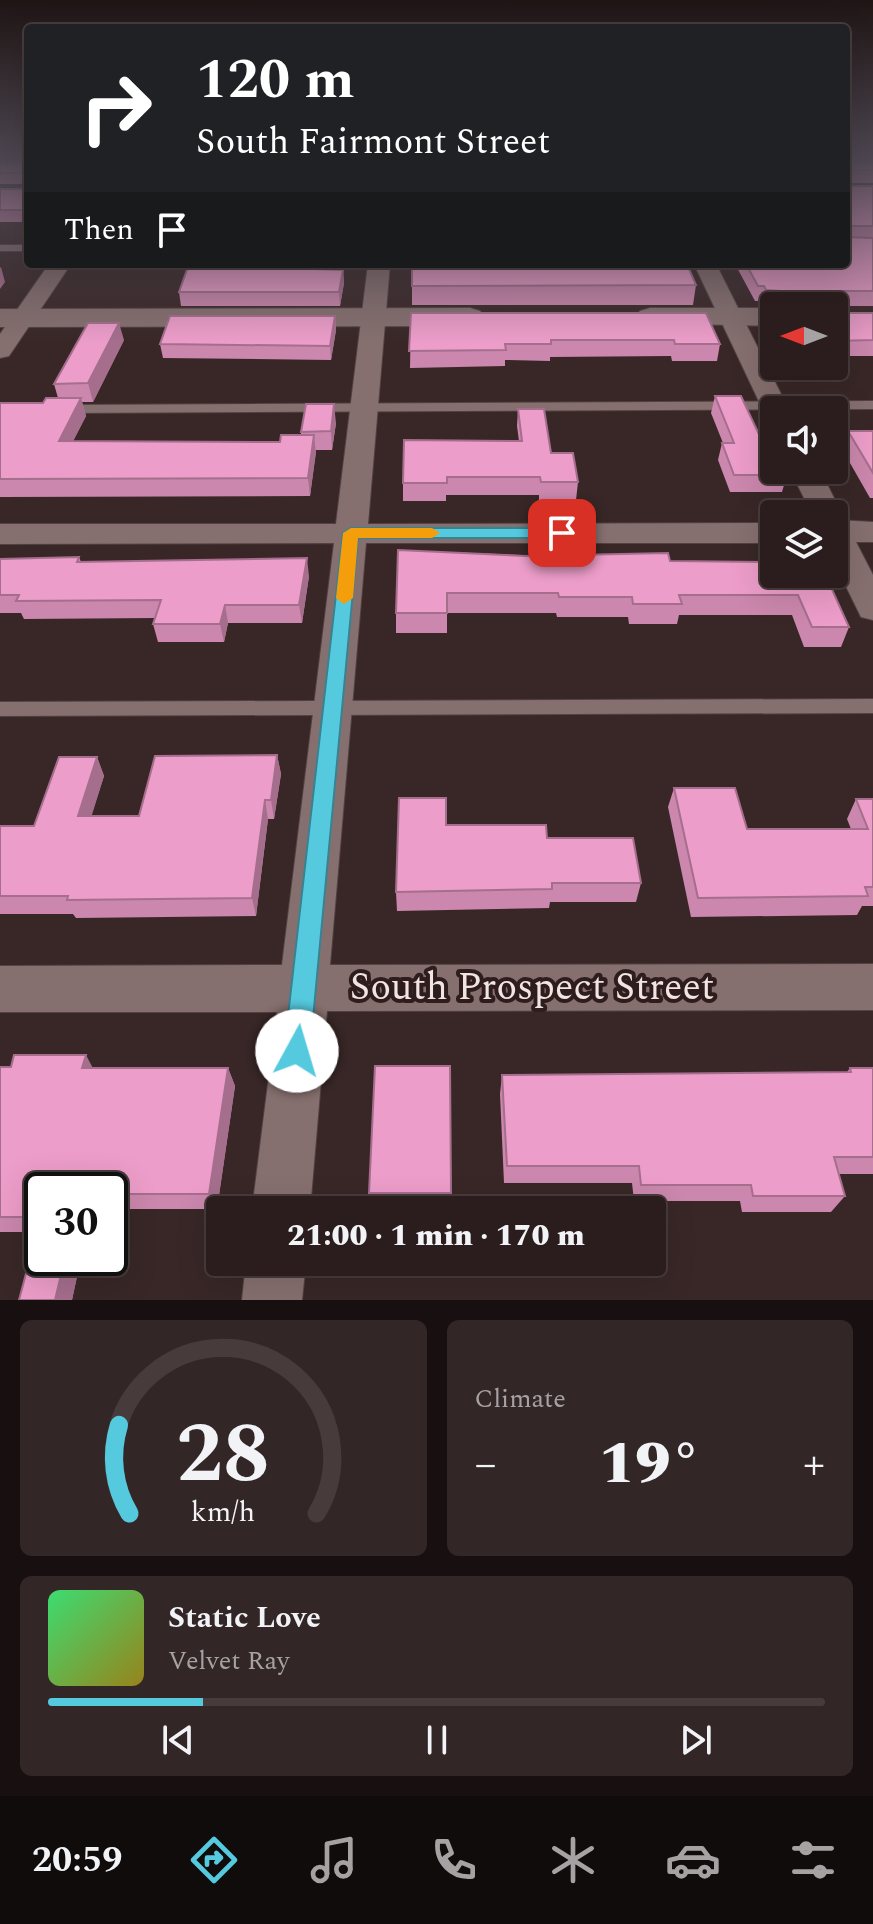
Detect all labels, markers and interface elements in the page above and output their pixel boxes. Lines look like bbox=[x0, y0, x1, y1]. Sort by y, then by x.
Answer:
text: 120 m bbox=[196, 38, 355, 123]
icon: right bbox=[64, 56, 168, 160]
text: South Fairmont Street bbox=[196, 115, 550, 170]
text: Then bbox=[64, 207, 134, 253]
icon: arrive bbox=[150, 208, 194, 252]
north arrow bbox=[760, 292, 848, 380]
map controls bbox=[760, 292, 848, 588]
button: sound bbox=[760, 396, 848, 484]
pin bbox=[528, 499, 596, 567]
button: layers bbox=[760, 500, 848, 588]
icon: arrive bbox=[540, 511, 584, 555]
street label: South Prospect Street bbox=[350, 959, 714, 1017]
position arrow bbox=[255, 1009, 339, 1093]
speed limit sign: 30 bbox=[24, 1172, 128, 1276]
text: 21:00 · 1 min · 170 m bbox=[287, 1213, 585, 1259]
text: Climate bbox=[475, 1379, 566, 1419]
text: 28 bbox=[177, 1392, 270, 1519]
text: 19° bbox=[599, 1418, 701, 1510]
text: − bbox=[475, 1431, 497, 1498]
text: + bbox=[803, 1431, 825, 1498]
text: km/h bbox=[191, 1491, 255, 1534]
text: Static Love bbox=[168, 1595, 321, 1641]
text: Velvet Ray bbox=[168, 1641, 289, 1681]
icon: previous bbox=[156, 1718, 200, 1762]
icon: pause bbox=[415, 1718, 459, 1762]
icon: next bbox=[674, 1718, 718, 1762]
icon: directions bbox=[186, 1832, 242, 1888]
icon: music bbox=[306, 1832, 362, 1888]
icon: phone bbox=[426, 1832, 482, 1888]
icon: climate bbox=[545, 1832, 601, 1888]
icon: car bbox=[665, 1832, 721, 1888]
icon: filters bbox=[785, 1832, 841, 1888]
text: 20:59 bbox=[32, 1833, 122, 1888]

